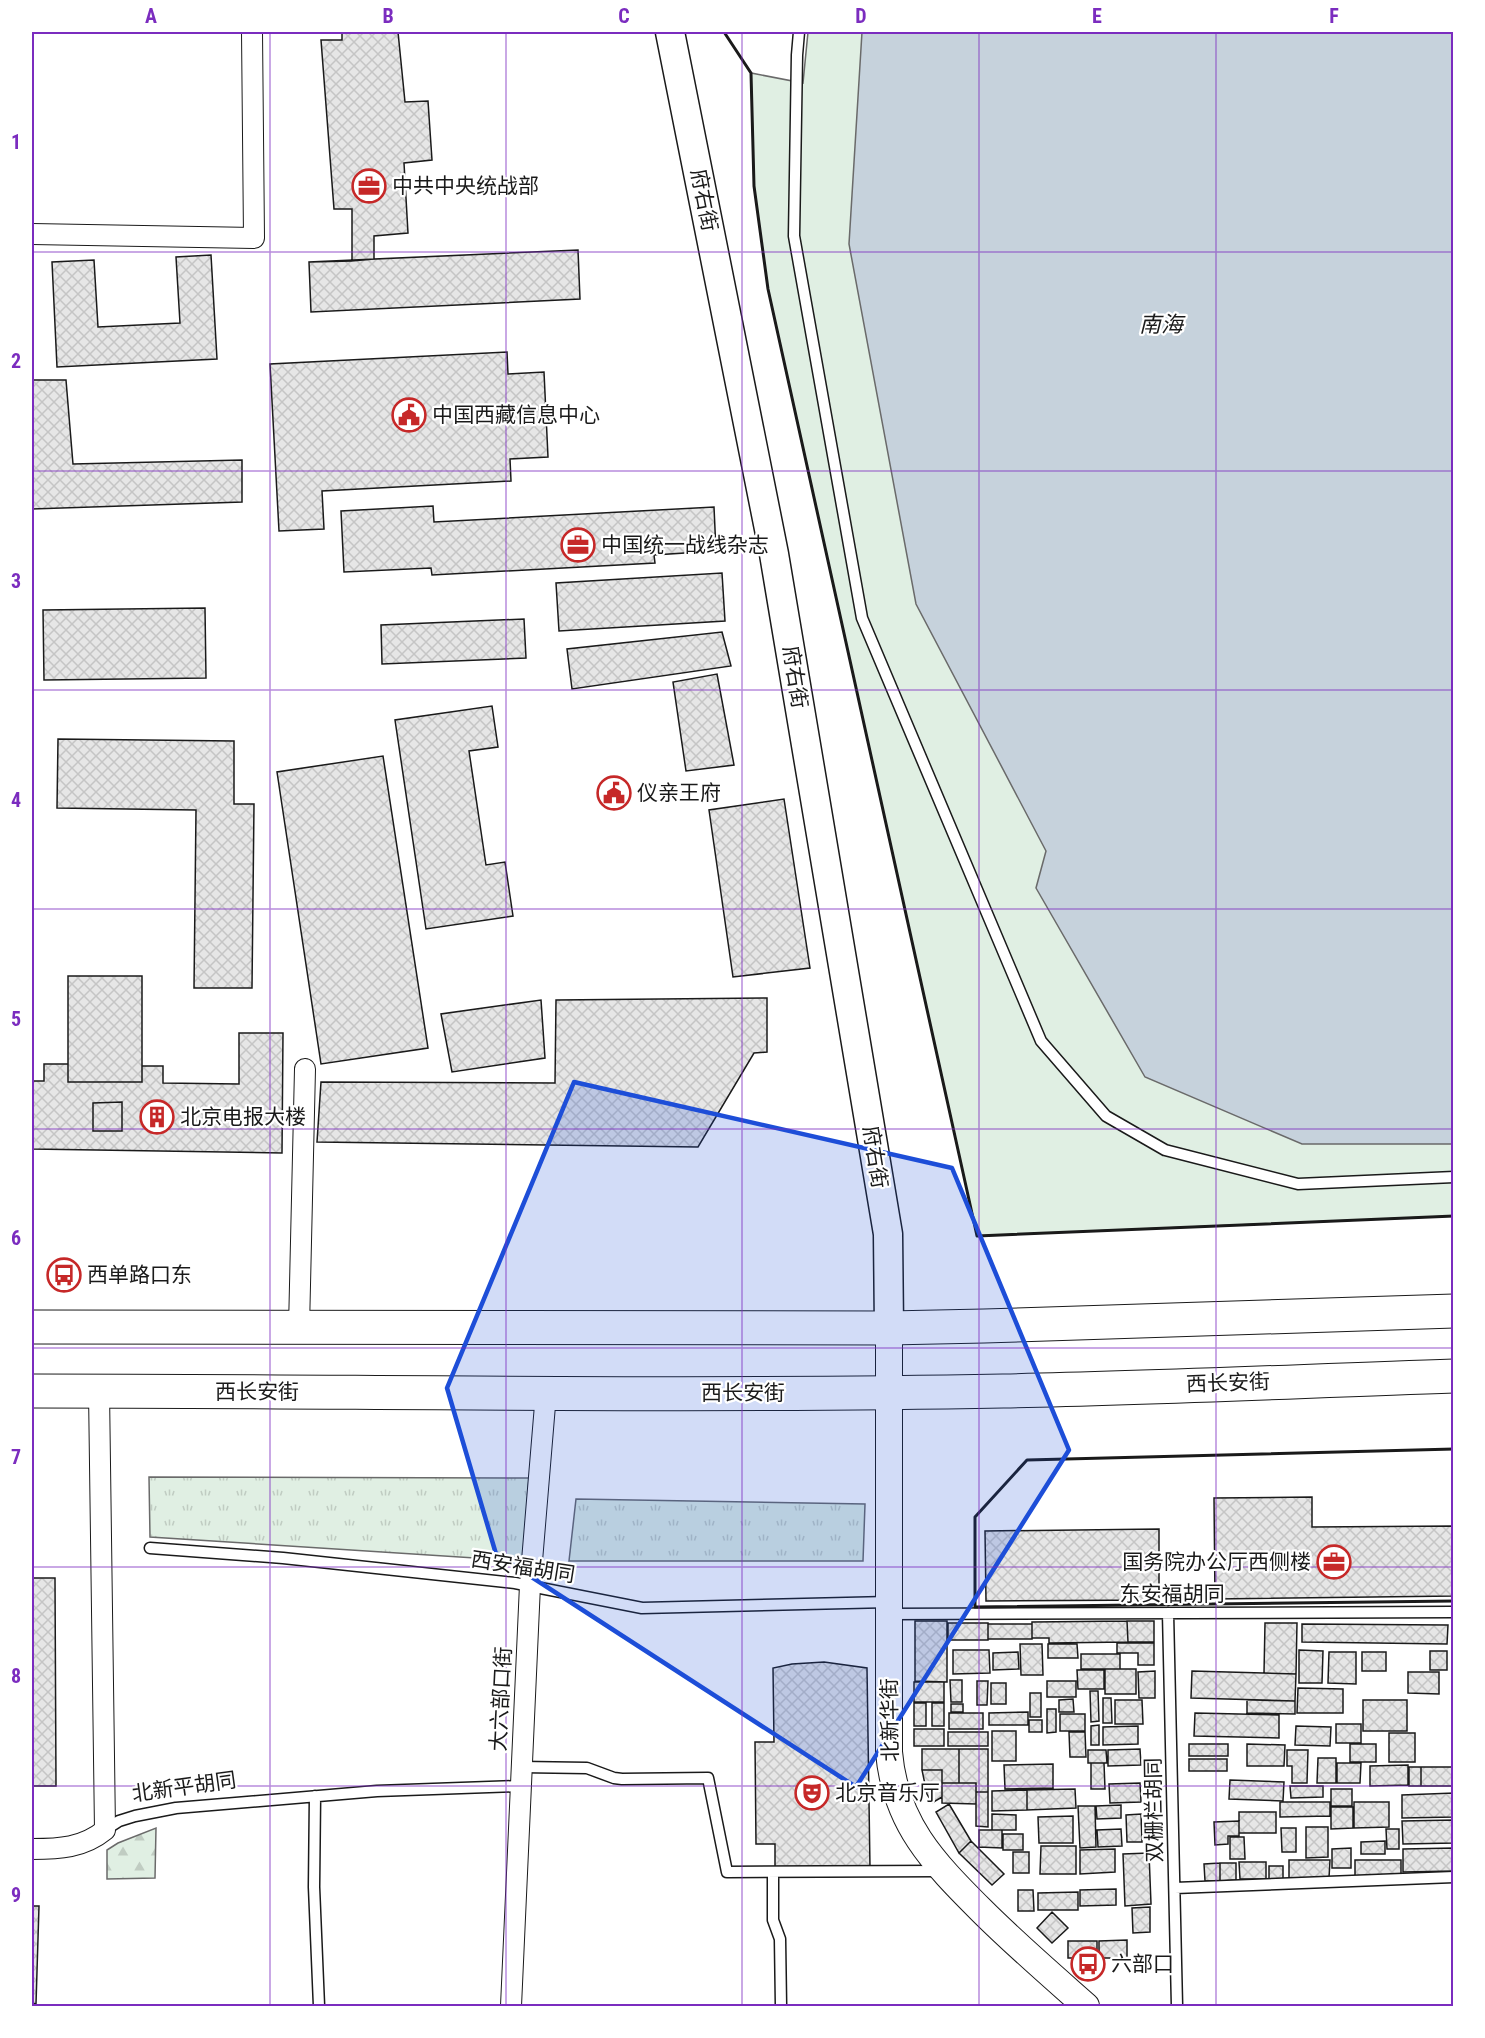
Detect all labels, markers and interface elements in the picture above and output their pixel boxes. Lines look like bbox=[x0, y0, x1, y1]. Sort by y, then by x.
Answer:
text: A bbox=[145, 4, 157, 28]
text: B bbox=[382, 4, 394, 28]
text: C bbox=[618, 4, 630, 28]
text: D bbox=[855, 4, 867, 28]
text: E bbox=[1092, 4, 1102, 28]
text: F bbox=[1329, 4, 1339, 28]
text: 1 bbox=[11, 130, 21, 154]
street label: 府右街 bbox=[686, 167, 722, 233]
office icon: 中共中央统战部 bbox=[351, 168, 387, 204]
place label: 中共中央统战部 bbox=[392, 174, 539, 198]
water label: 南海 bbox=[1139, 312, 1186, 337]
text: 2 bbox=[11, 349, 21, 373]
public building icon: 中国西藏信息中心 bbox=[391, 397, 427, 433]
place label: 中国西藏信息中心 bbox=[432, 403, 600, 427]
office icon: 中国统一战线杂志 bbox=[560, 527, 596, 563]
place label: 中国统一战线杂志 bbox=[601, 533, 769, 557]
text: 3 bbox=[11, 569, 21, 593]
street label: 府右街 bbox=[778, 644, 812, 710]
public building icon: 仪亲王府 bbox=[596, 775, 632, 811]
place label: 仪亲王府 bbox=[637, 781, 721, 805]
text: 4 bbox=[11, 788, 21, 812]
text: 5 bbox=[11, 1007, 21, 1031]
building icon: 北京电报大楼 bbox=[139, 1099, 175, 1135]
place label: 北京电报大楼 bbox=[180, 1105, 306, 1129]
street label: 府右街 bbox=[858, 1124, 892, 1190]
text: 6 bbox=[11, 1226, 21, 1250]
bus stop icon: 西单路口东 bbox=[46, 1257, 82, 1293]
place label: 西单路口东 bbox=[87, 1263, 192, 1287]
street label: 西长安街 bbox=[1186, 1370, 1270, 1396]
street label: 西长安街 bbox=[215, 1380, 299, 1404]
street label: 西长安街 bbox=[701, 1381, 785, 1405]
text: 7 bbox=[11, 1445, 21, 1469]
office icon: 国务院办公厅西侧楼 bbox=[1316, 1544, 1352, 1580]
street label: 西安福胡同 bbox=[469, 1547, 577, 1587]
place label: 国务院办公厅西侧楼 bbox=[1122, 1550, 1311, 1574]
street label: 东安福胡同 bbox=[1120, 1582, 1225, 1606]
street label: 大六部口街 bbox=[486, 1646, 516, 1752]
text: 8 bbox=[11, 1664, 21, 1688]
street label: 北新华街 bbox=[877, 1678, 903, 1762]
street label: 双栅栏胡同 bbox=[1141, 1757, 1167, 1863]
street label: 北新平胡同 bbox=[130, 1768, 238, 1806]
theatre icon: 北京音乐厅 bbox=[794, 1775, 830, 1811]
place label: 北京音乐厅 bbox=[835, 1781, 940, 1805]
text: 9 bbox=[11, 1883, 21, 1907]
bus stop icon: 六部口 bbox=[1070, 1946, 1106, 1982]
place label: 六部口 bbox=[1111, 1952, 1174, 1976]

